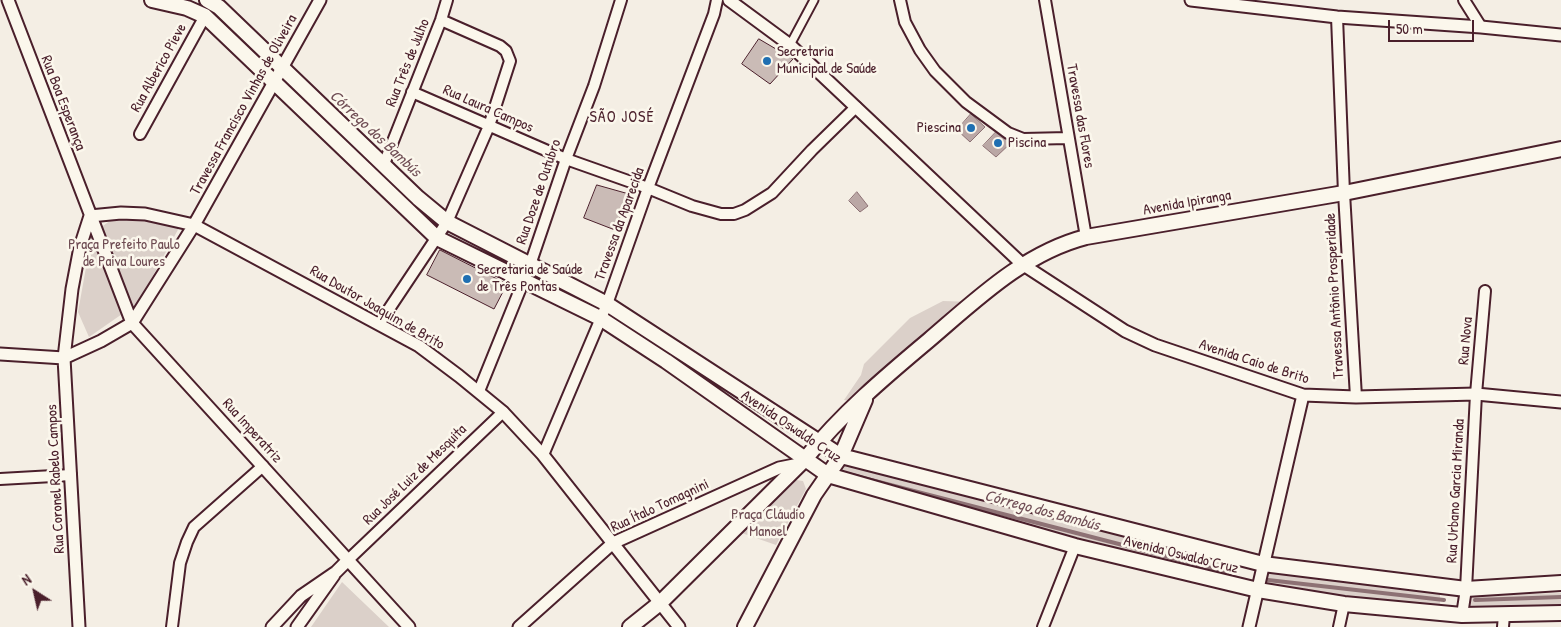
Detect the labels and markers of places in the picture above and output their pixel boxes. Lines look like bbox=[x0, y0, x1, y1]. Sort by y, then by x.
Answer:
place label: Secretaria Municipal de Saúde bbox=[777, 43, 877, 78]
marker: Secretaria Municipal de Saúde bbox=[761, 55, 773, 67]
place label: Piescina bbox=[917, 119, 961, 137]
marker: Piescina bbox=[965, 122, 977, 134]
place label: Piscina bbox=[1008, 134, 1046, 152]
marker: Piscina bbox=[992, 137, 1004, 149]
place label: Secretaria de Saúde de Três Pontas bbox=[477, 261, 583, 296]
marker: Secretaria de Saúde de Três Pontas bbox=[461, 273, 473, 285]

